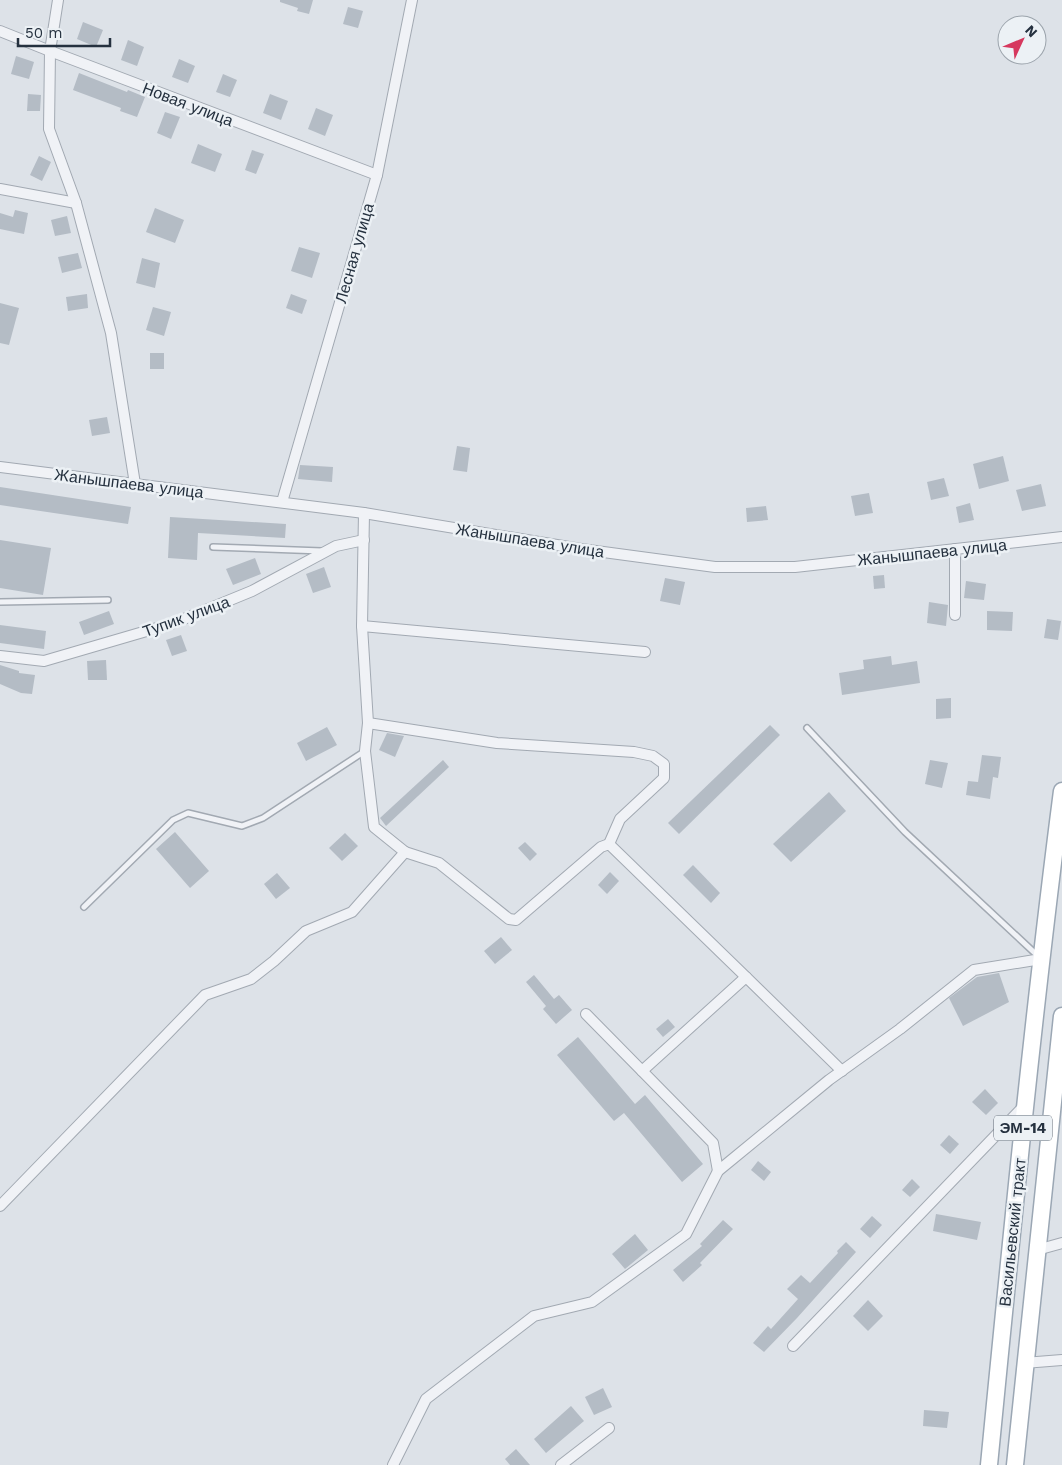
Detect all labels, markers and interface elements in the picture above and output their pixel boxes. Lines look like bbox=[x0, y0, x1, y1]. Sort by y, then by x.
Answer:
scale bar bbox=[18, 15, 110, 47]
north arrow bbox=[997, 15, 1047, 65]
text: N bbox=[1022, 22, 1041, 40]
text: 50 m bbox=[25, 24, 62, 42]
street label: Новая улица bbox=[140, 78, 236, 131]
street label: Лесная улица bbox=[331, 201, 378, 305]
street label: Жанышпаева улица bbox=[53, 465, 205, 502]
street label: Жанышпаева улица bbox=[454, 519, 606, 562]
street label: Жанышпаева улица bbox=[856, 535, 1008, 570]
street label: Тупик улица bbox=[140, 592, 232, 641]
road number: ЭМ-14 bbox=[994, 1116, 1052, 1140]
street label: Васильевский тракт bbox=[995, 1156, 1030, 1307]

